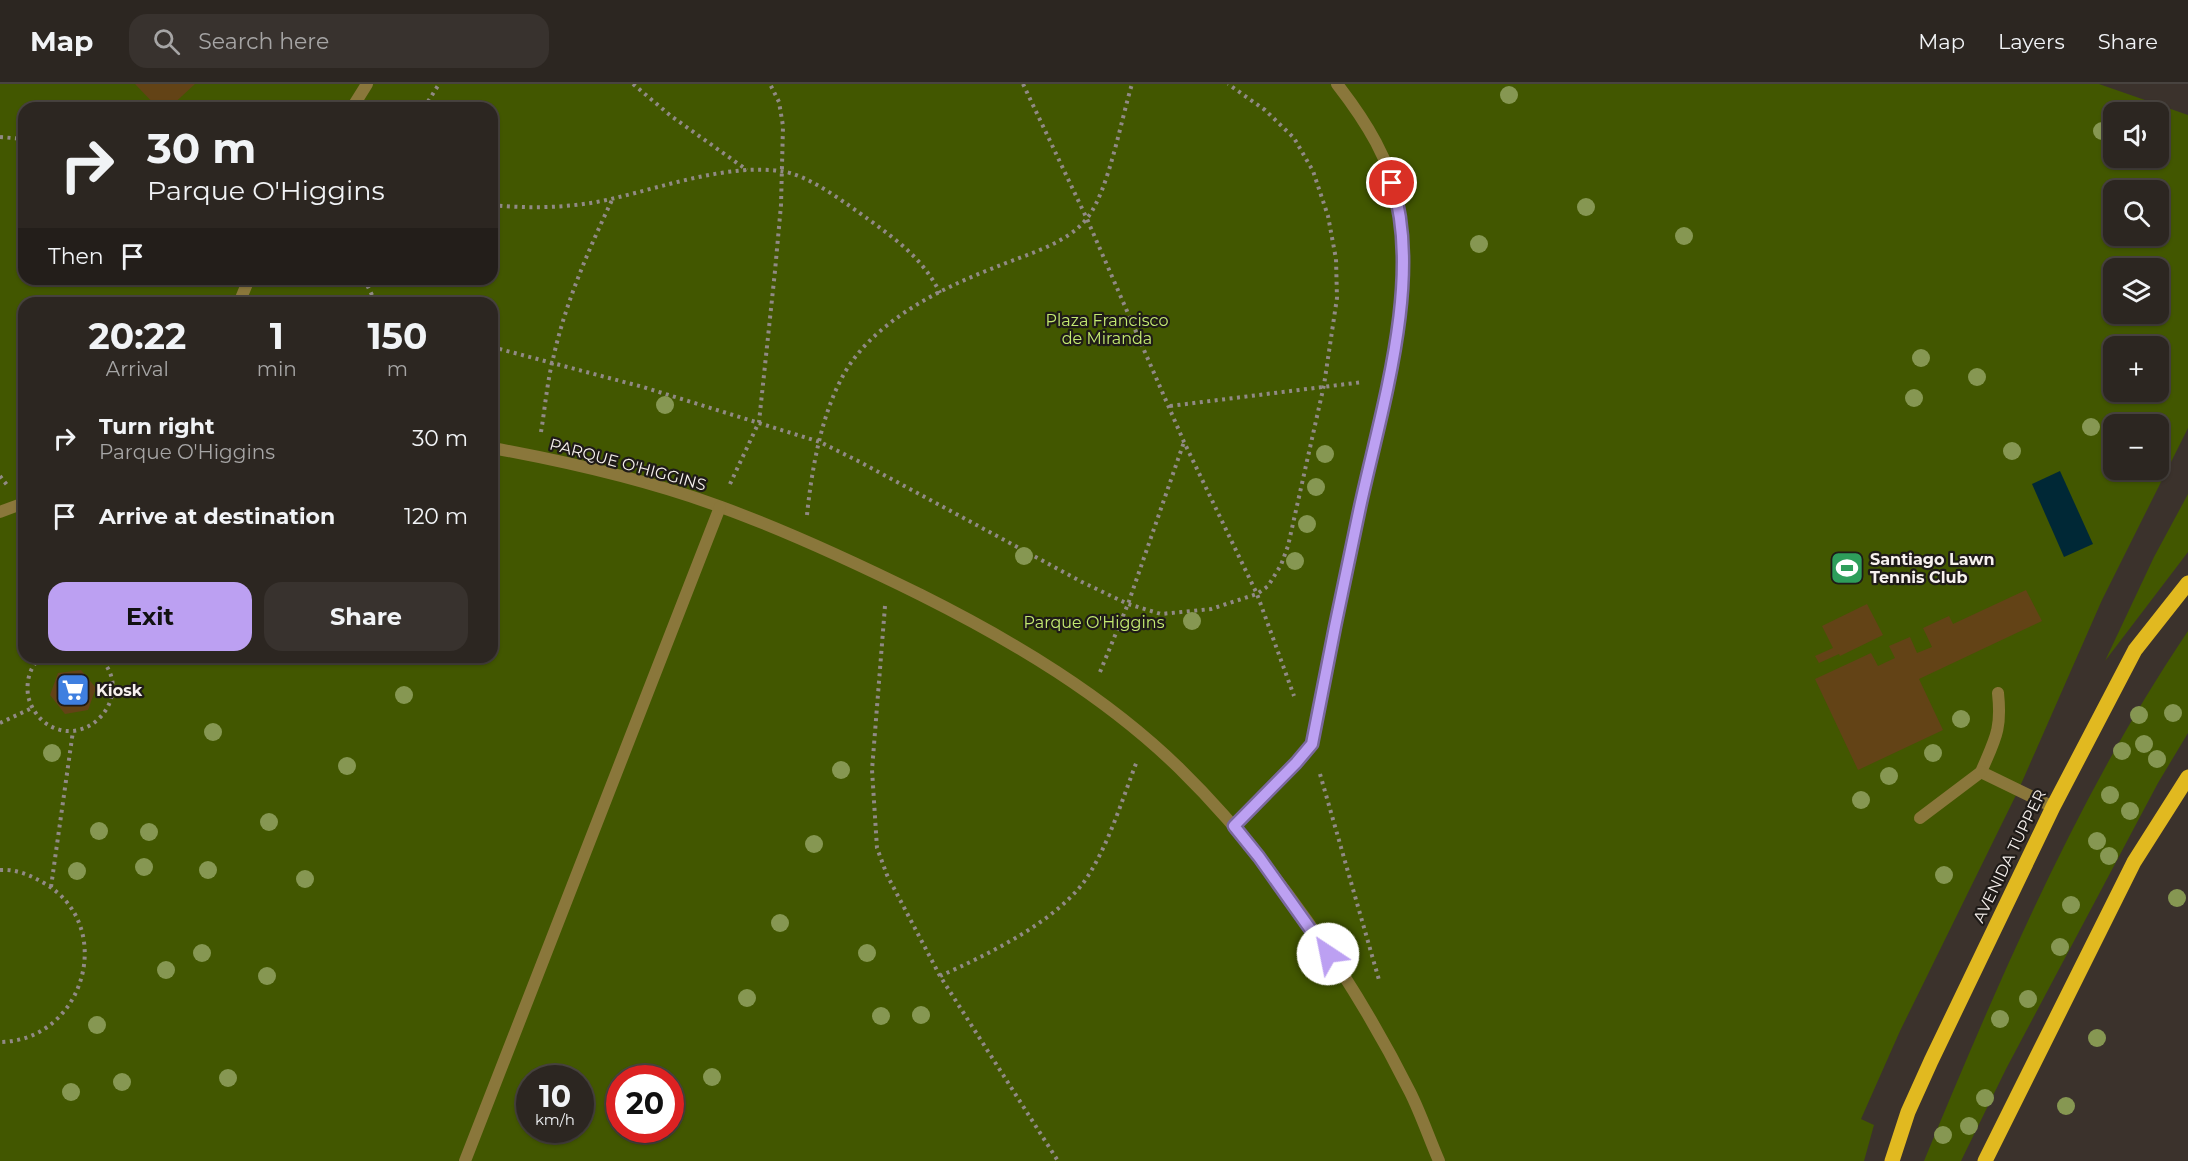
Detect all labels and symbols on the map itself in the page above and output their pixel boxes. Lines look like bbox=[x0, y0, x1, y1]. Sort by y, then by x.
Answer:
pin bbox=[1366, 157, 1417, 208]
park label: Plaza Francisco de Miranda bbox=[1046, 311, 1168, 348]
street label: PARQUE O'HIGGINS bbox=[547, 434, 708, 495]
sports icon: Santiago Lawn Tennis Club bbox=[1829, 550, 1865, 586]
place label: Santiago Lawn Tennis Club bbox=[1870, 550, 1995, 587]
park label: Parque O'Higgins bbox=[1024, 613, 1165, 632]
supermarket icon: Kiosk bbox=[55, 672, 91, 708]
place label: Kiosk bbox=[96, 681, 143, 700]
street label: AVENIDA TUPPER bbox=[1969, 787, 2050, 926]
position arrow bbox=[1296, 922, 1360, 986]
speed limit sign: 20 bbox=[606, 1065, 684, 1143]

